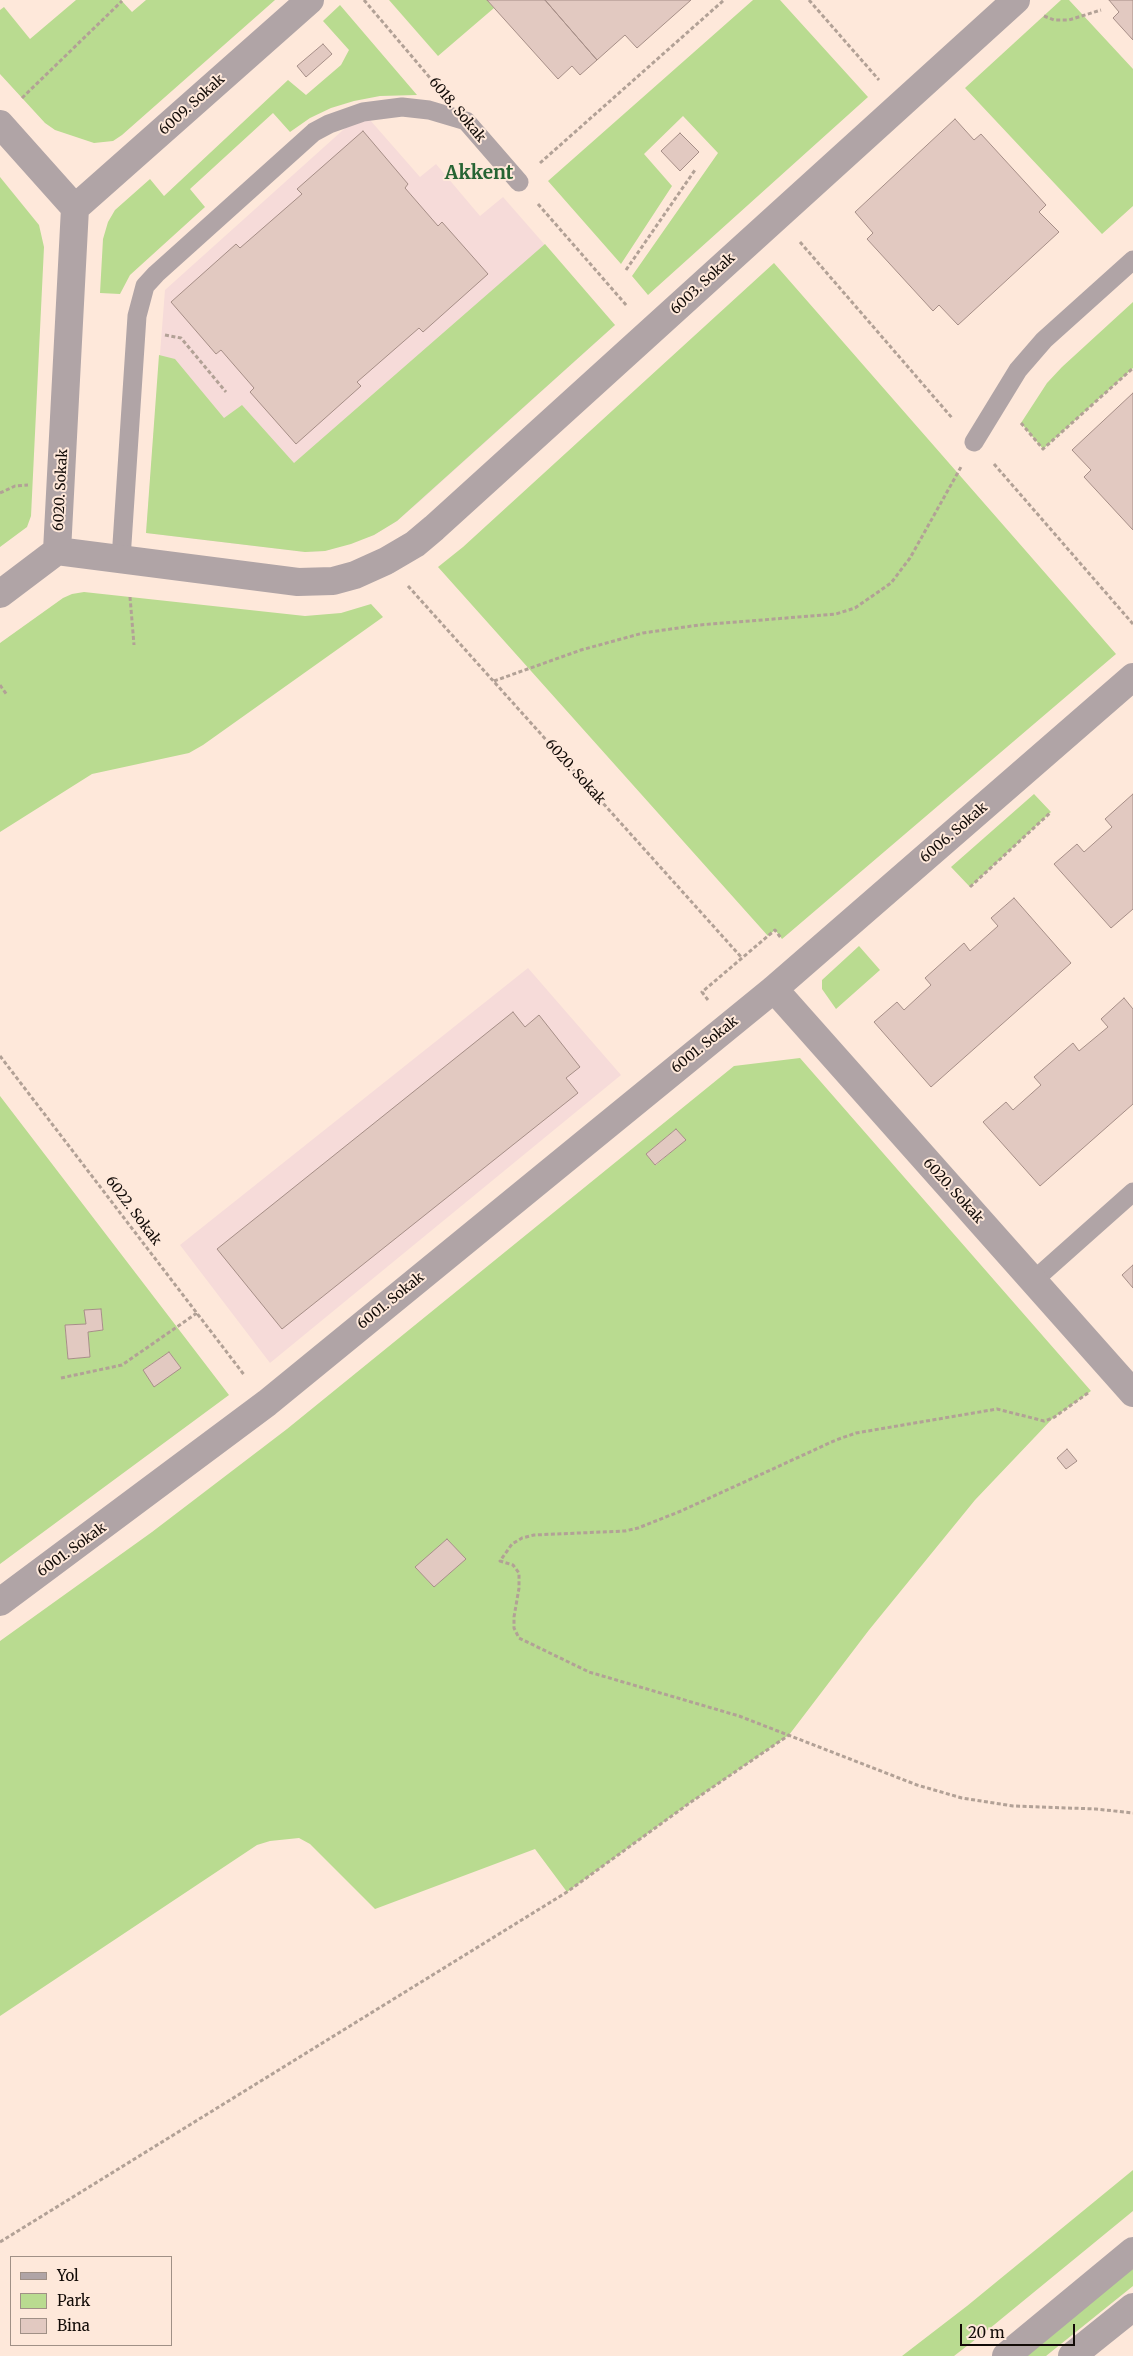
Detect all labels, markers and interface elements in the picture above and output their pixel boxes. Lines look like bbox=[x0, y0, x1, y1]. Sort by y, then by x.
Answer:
street label: 6009. Sokak bbox=[156, 71, 228, 139]
street label: 6018. Sokak bbox=[425, 74, 489, 146]
district label: Akkent bbox=[445, 163, 513, 185]
street label: 6003. Sokak bbox=[667, 250, 739, 318]
street label: 6020. Sokak bbox=[50, 449, 72, 531]
street label: 6020. Sokak bbox=[541, 736, 609, 808]
street label: 6006. Sokak bbox=[917, 799, 991, 867]
street label: 6001. Sokak bbox=[668, 1013, 742, 1077]
street label: 6020. Sokak bbox=[919, 1155, 987, 1227]
street label: 6022. Sokak bbox=[102, 1173, 164, 1249]
street label: 6001. Sokak bbox=[354, 1269, 428, 1333]
street label: 6001. Sokak bbox=[34, 1519, 110, 1581]
legend bbox=[10, 2256, 172, 2346]
text: Yol bbox=[57, 2266, 79, 2285]
text: Park bbox=[57, 2291, 90, 2310]
scale bar bbox=[963, 2314, 1078, 2346]
text: Bina bbox=[57, 2316, 90, 2335]
text: 20 m bbox=[968, 2323, 1005, 2342]

